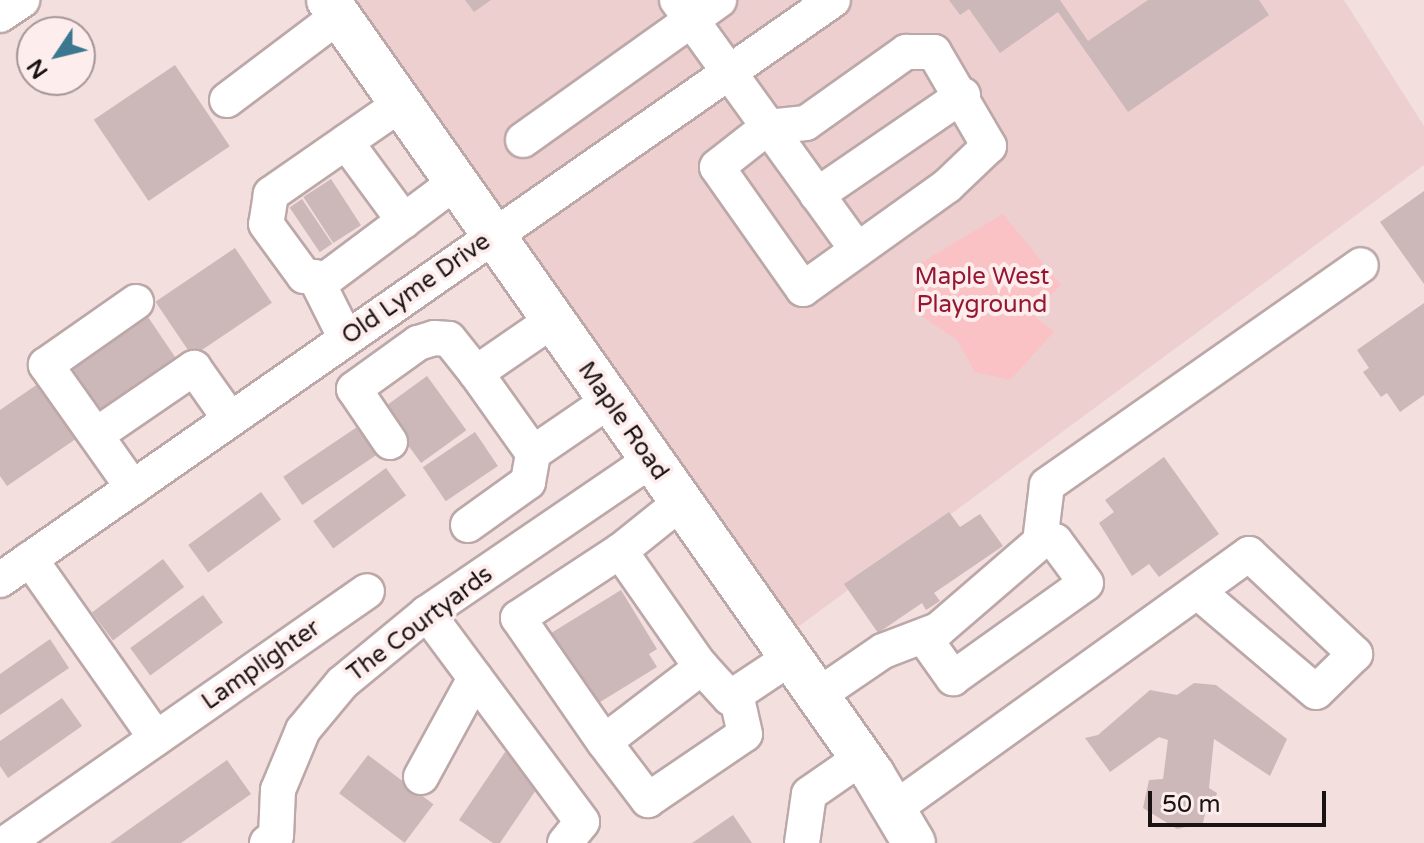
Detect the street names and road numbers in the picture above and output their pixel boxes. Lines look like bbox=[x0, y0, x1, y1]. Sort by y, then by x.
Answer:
street label: Old Lyme Drive bbox=[336, 227, 496, 351]
street label: Maple Road bbox=[572, 356, 674, 486]
street label: The Courtyards bbox=[342, 560, 498, 688]
street label: Lamplighter bbox=[196, 614, 326, 716]

